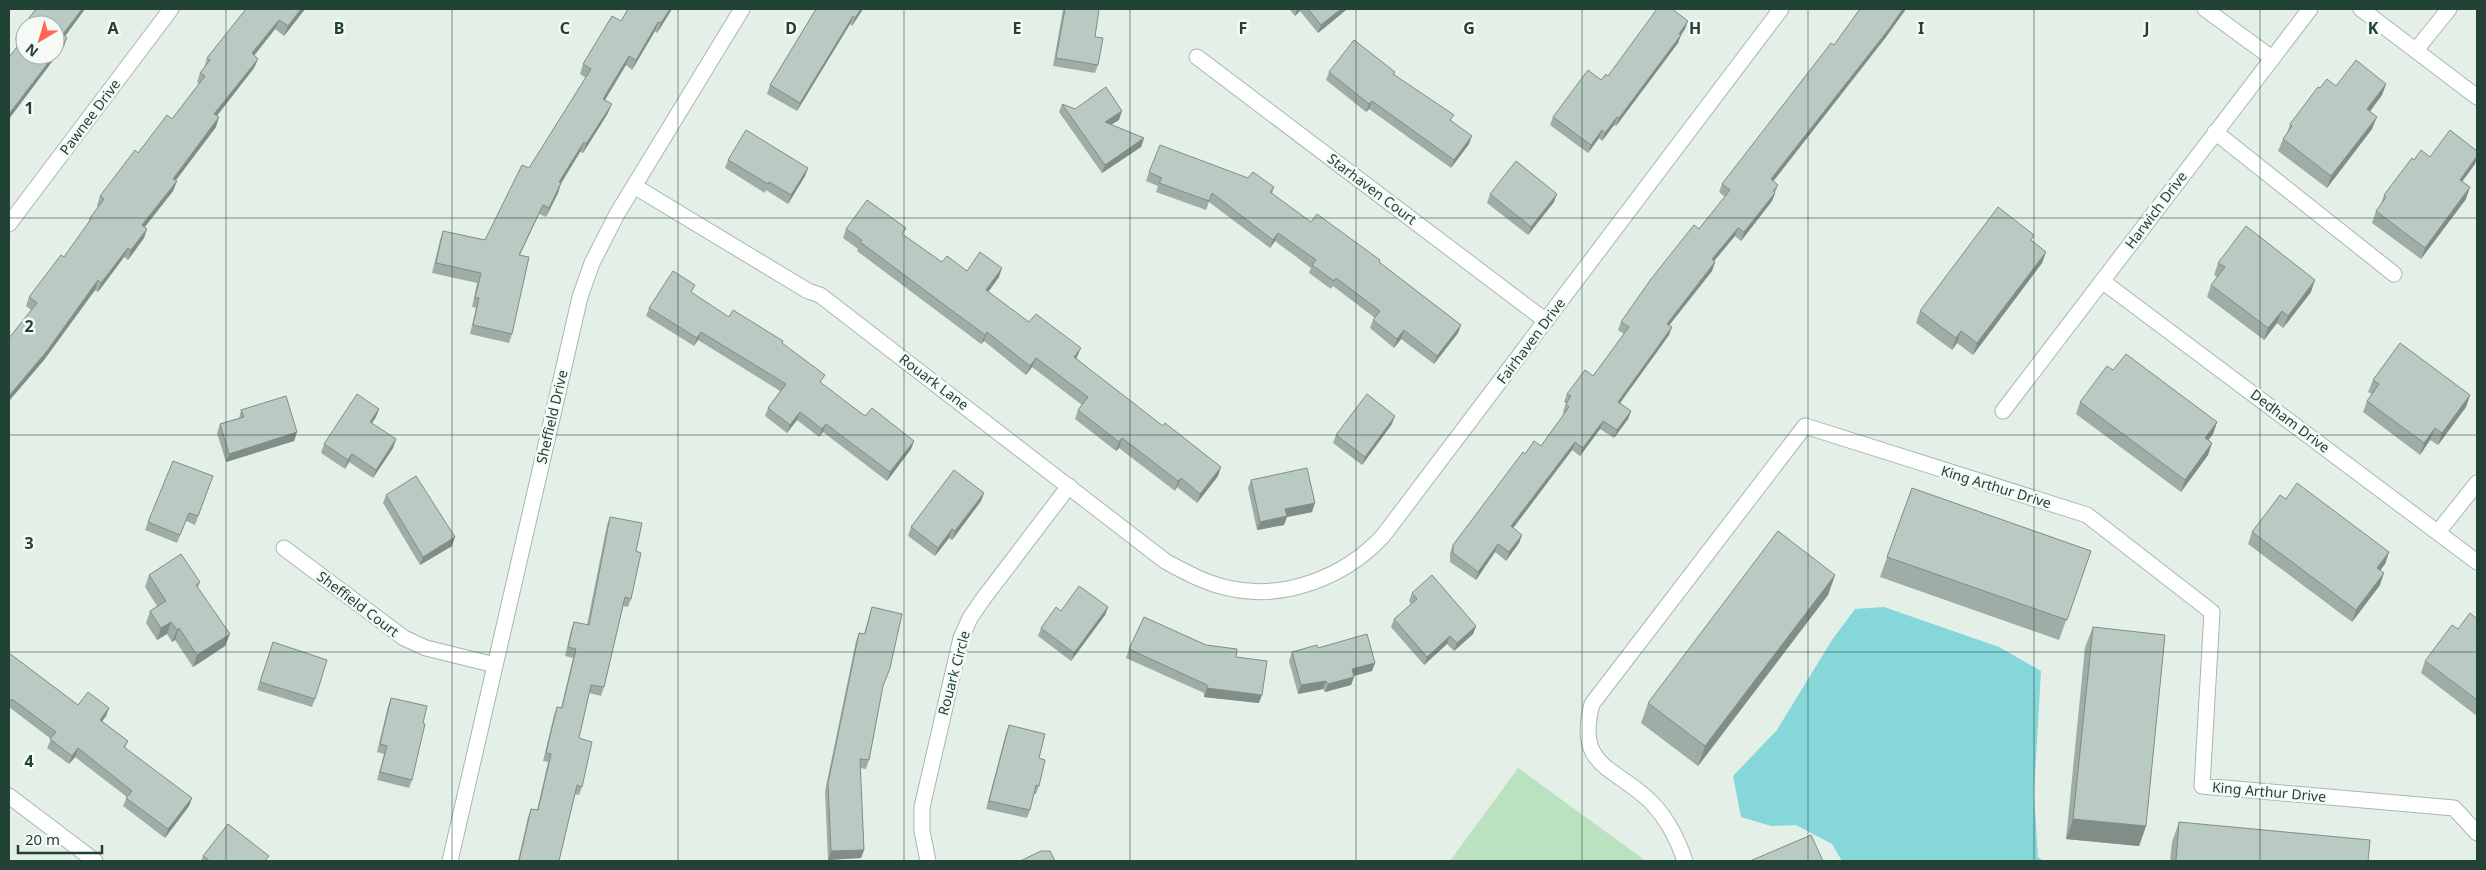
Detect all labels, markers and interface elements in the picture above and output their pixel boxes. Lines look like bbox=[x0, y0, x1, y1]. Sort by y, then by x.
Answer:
north arrow bbox=[15, 15, 65, 65]
text: A bbox=[107, 17, 119, 39]
text: B bbox=[334, 17, 344, 39]
text: C bbox=[560, 17, 570, 39]
text: D bbox=[785, 17, 797, 39]
text: E bbox=[1013, 17, 1022, 39]
text: F bbox=[1239, 17, 1247, 39]
text: G bbox=[1463, 17, 1475, 39]
text: H bbox=[1689, 17, 1701, 39]
text: I bbox=[1918, 17, 1924, 39]
text: J bbox=[2142, 17, 2150, 39]
text: K bbox=[2368, 17, 2379, 39]
text: N bbox=[21, 40, 42, 62]
street label: Pawnee Drive bbox=[55, 75, 124, 158]
text: 1 bbox=[24, 97, 34, 119]
street label: Starhaven Court bbox=[1324, 149, 1421, 228]
street label: Harwich Drive bbox=[2120, 167, 2191, 252]
street label: Fairhaven Drive bbox=[1492, 294, 1569, 388]
text: 2 bbox=[24, 315, 34, 337]
street label: Rouark Lane bbox=[896, 349, 973, 414]
street label: Sheffield Drive bbox=[531, 368, 572, 466]
street label: Dedham Drive bbox=[2247, 385, 2334, 457]
street label: King Arthur Drive bbox=[1939, 461, 2054, 512]
text: 3 bbox=[24, 532, 34, 554]
street label: Sheffield Court bbox=[313, 567, 403, 641]
street label: Rouark Circle bbox=[933, 628, 974, 717]
text: 4 bbox=[24, 750, 34, 772]
street label: King Arthur Drive bbox=[2211, 777, 2327, 806]
scale bar bbox=[18, 822, 101, 854]
text: 20 m bbox=[25, 829, 60, 849]

